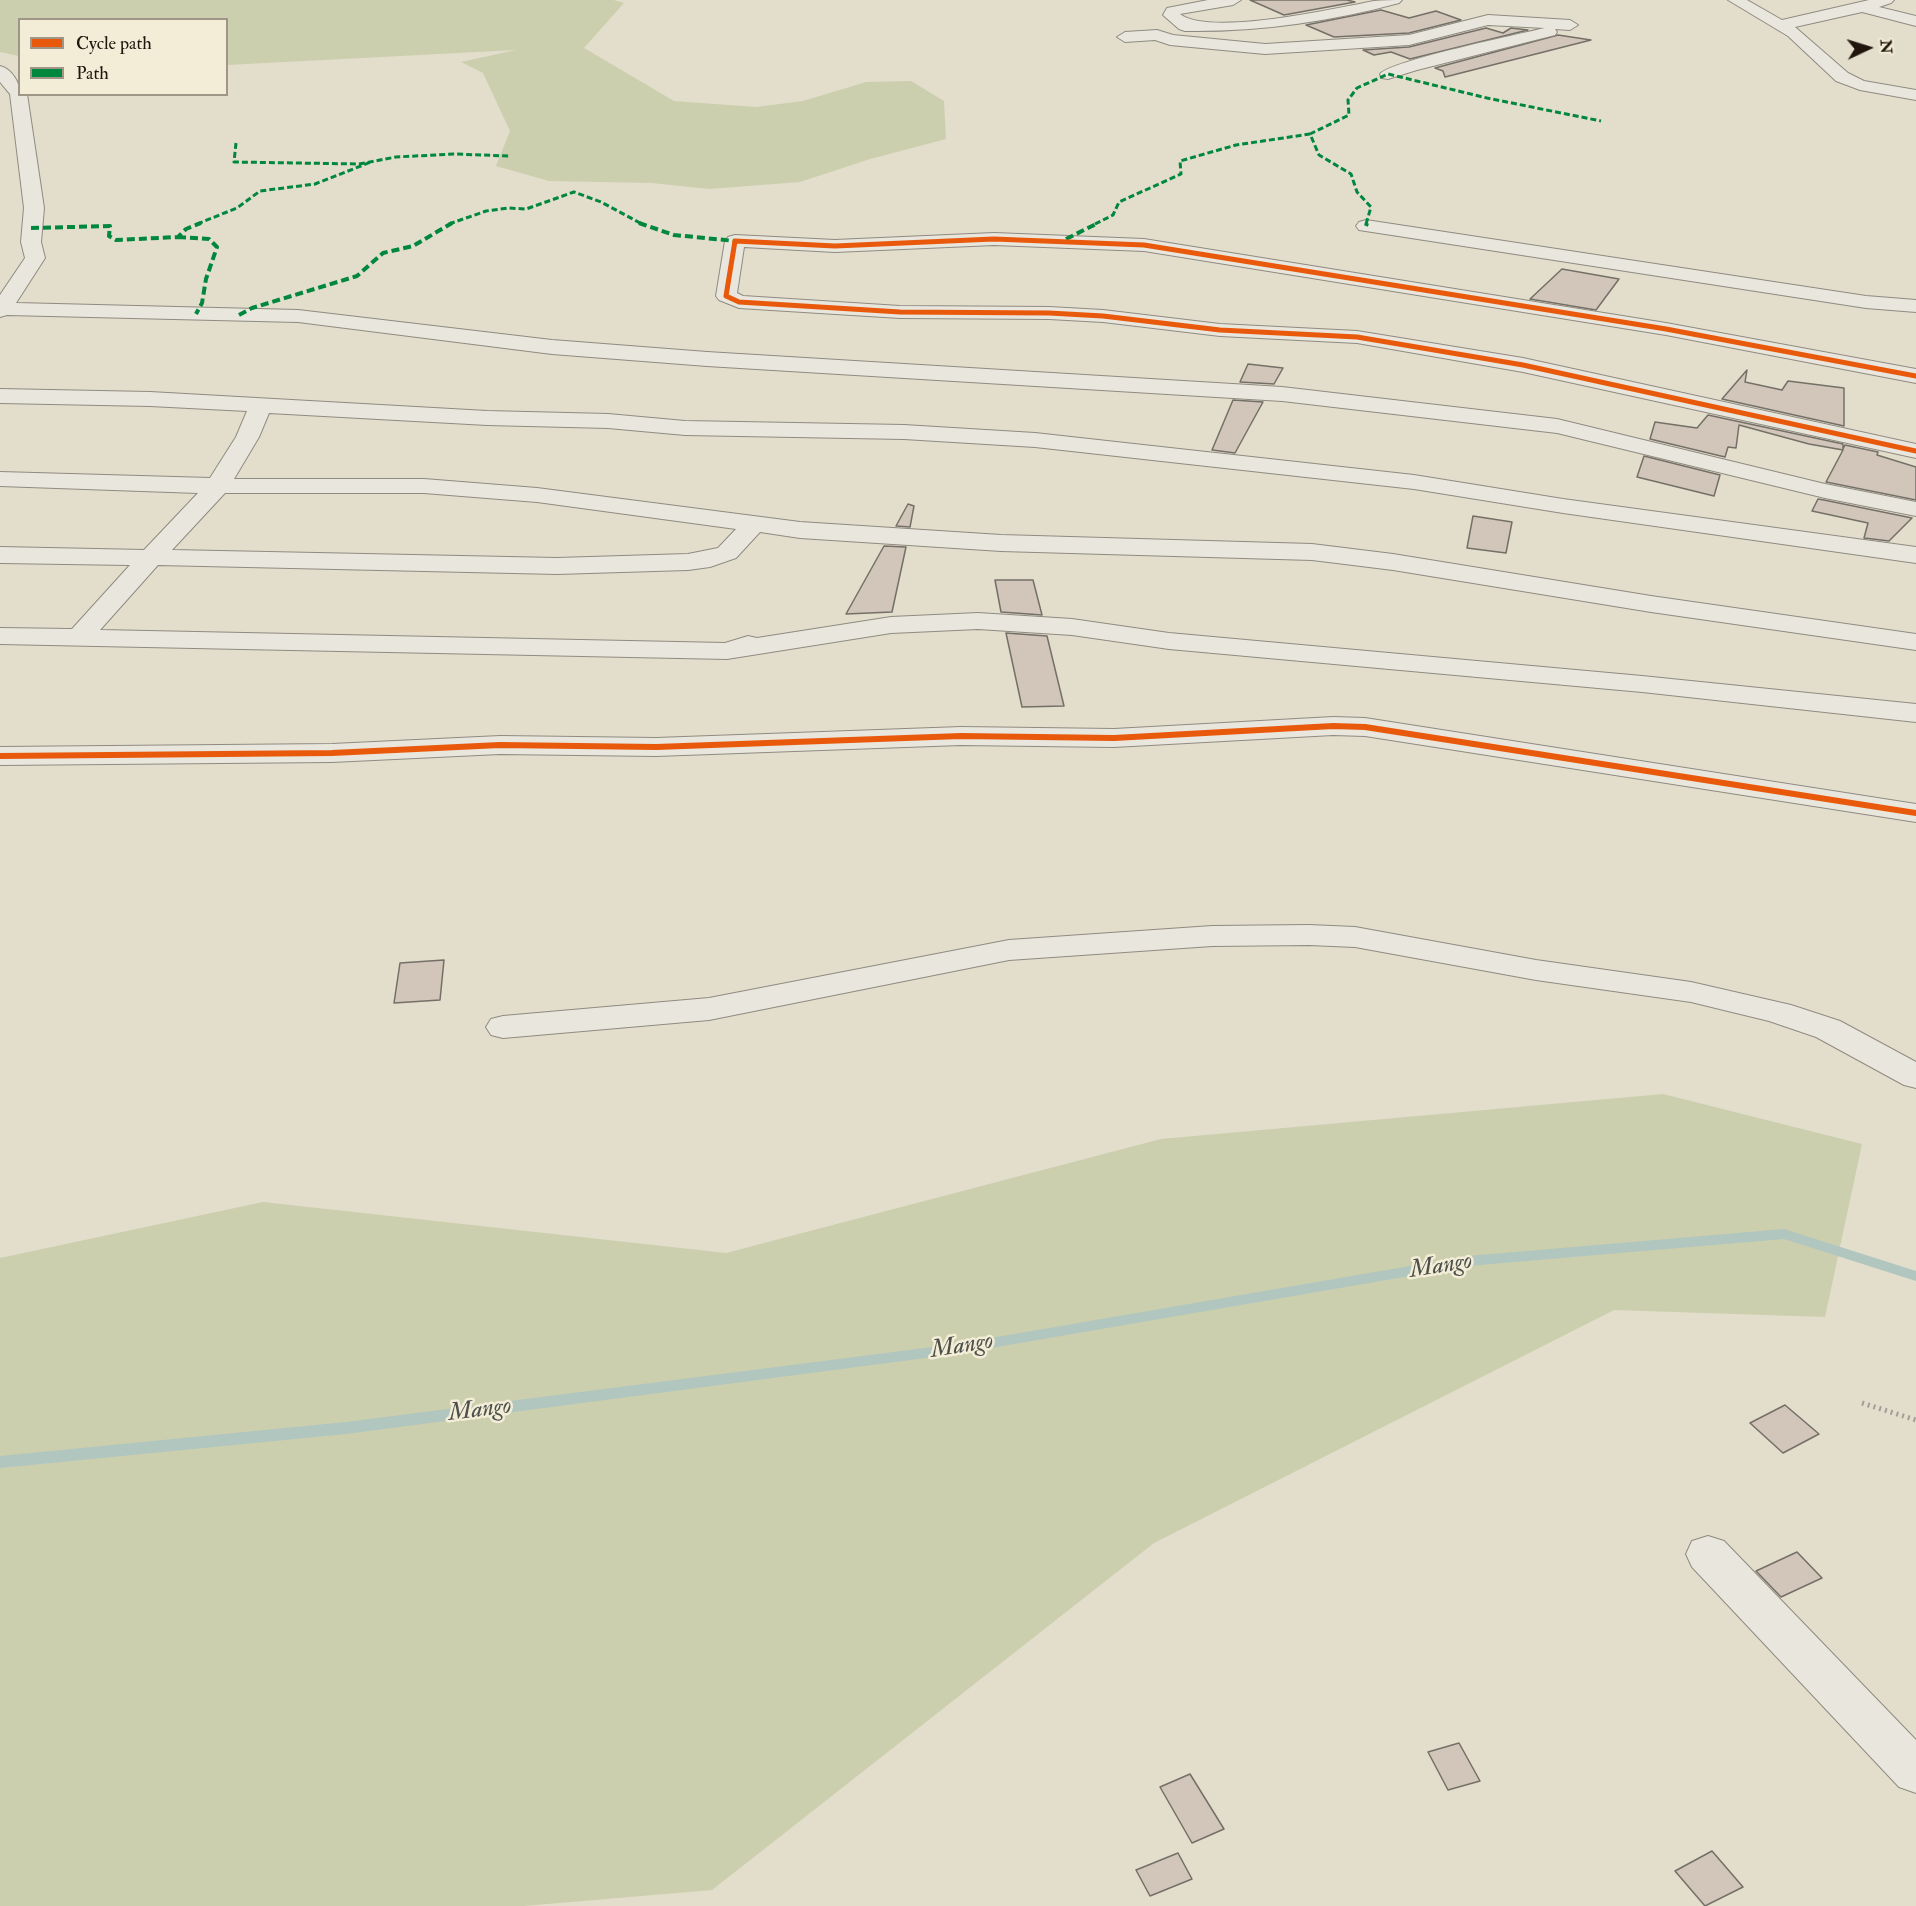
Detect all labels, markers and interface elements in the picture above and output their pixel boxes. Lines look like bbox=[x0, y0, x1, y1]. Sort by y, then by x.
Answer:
legend bbox=[18, 18, 228, 96]
north arrow bbox=[1838, 18, 1898, 78]
text: Cycle path bbox=[76, 32, 152, 55]
text: N bbox=[1875, 39, 1896, 55]
text: Path bbox=[76, 62, 109, 85]
water label: Mango bbox=[1408, 1248, 1474, 1286]
water label: Mango bbox=[929, 1328, 995, 1366]
water label: Mango bbox=[447, 1393, 513, 1429]

